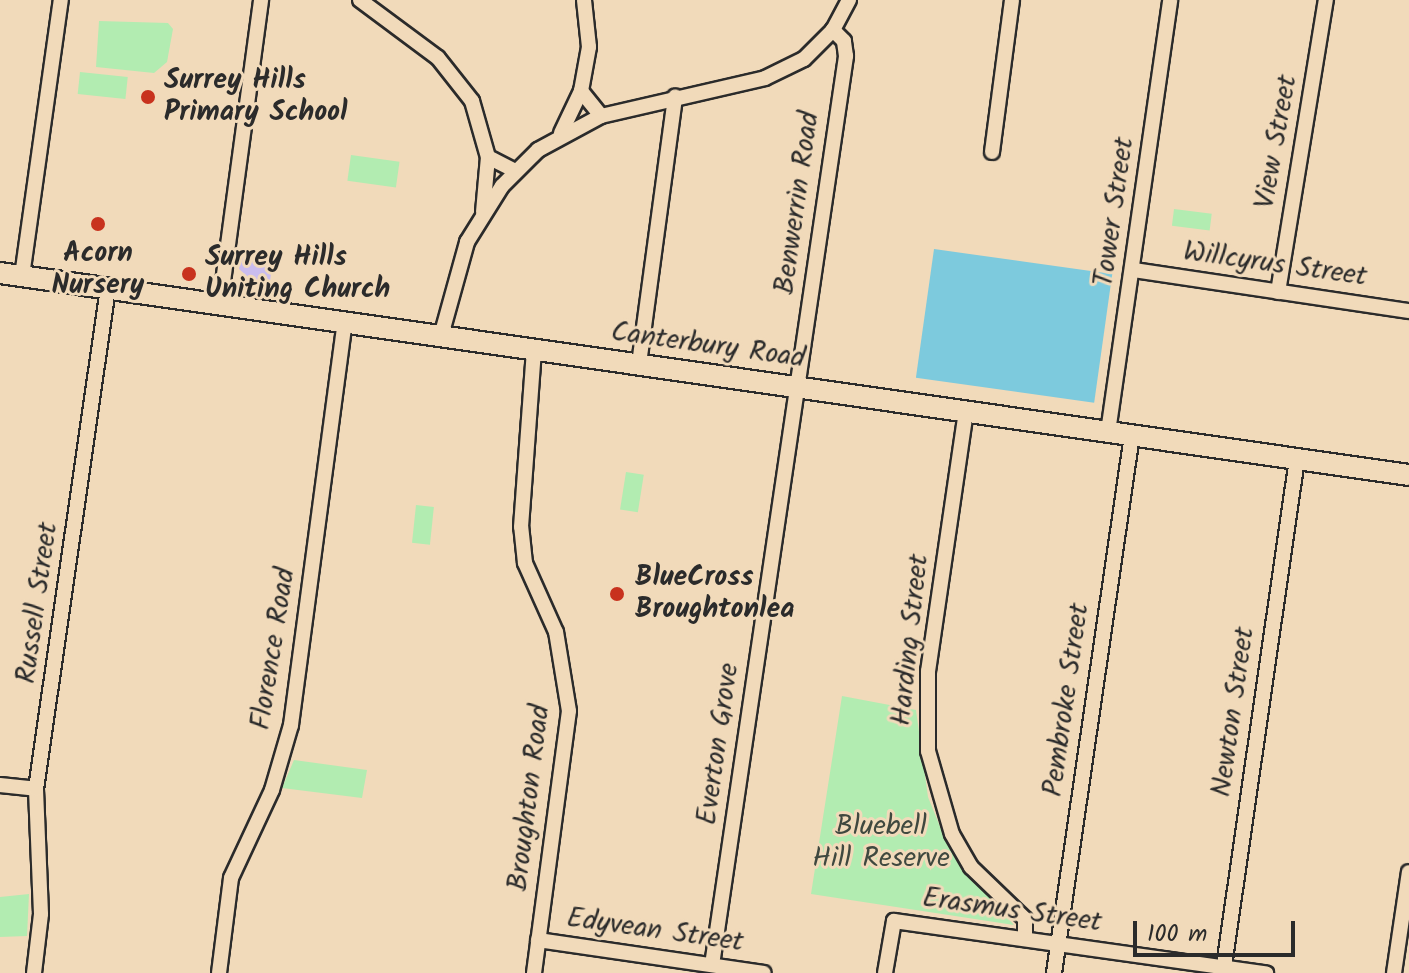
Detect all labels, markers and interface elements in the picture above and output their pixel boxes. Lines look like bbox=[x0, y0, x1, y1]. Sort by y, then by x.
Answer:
place label: Surrey Hills Primary School bbox=[164, 64, 347, 130]
street label: View Street bbox=[1249, 72, 1305, 212]
marker: Surrey Hills Primary School bbox=[139, 88, 157, 106]
street label: Benwerrin Road bbox=[769, 109, 827, 297]
street label: Tower Street bbox=[1088, 135, 1142, 289]
marker: Acorn Nursery bbox=[89, 215, 107, 233]
street label: Willcyrus Street bbox=[1181, 236, 1369, 294]
place label: Acorn Nursery bbox=[52, 237, 144, 303]
place label: Surrey Hills Uniting Church bbox=[205, 241, 390, 307]
marker: Surrey Hills Uniting Church bbox=[180, 265, 198, 283]
street label: Canterbury Road bbox=[609, 316, 807, 376]
street label: Russell Street bbox=[10, 520, 66, 686]
street label: Harding Street bbox=[885, 553, 937, 727]
place label: BlueCross Broughtonlea bbox=[635, 561, 795, 627]
street label: Florence Road bbox=[245, 566, 303, 732]
marker: BlueCross Broughtonlea bbox=[606, 583, 628, 605]
street label: Pembroke Street bbox=[1037, 601, 1097, 799]
street label: Newton Street bbox=[1205, 625, 1263, 799]
street label: Everton Grove bbox=[691, 661, 747, 827]
street label: Broughton Road bbox=[502, 703, 558, 893]
park label: Bluebell Hill Reserve bbox=[812, 810, 950, 876]
street label: Erasmus Street bbox=[920, 882, 1104, 940]
street label: Edyvean Street bbox=[564, 902, 746, 960]
scale bar bbox=[1137, 905, 1299, 955]
text: 100 m bbox=[1147, 915, 1207, 954]

